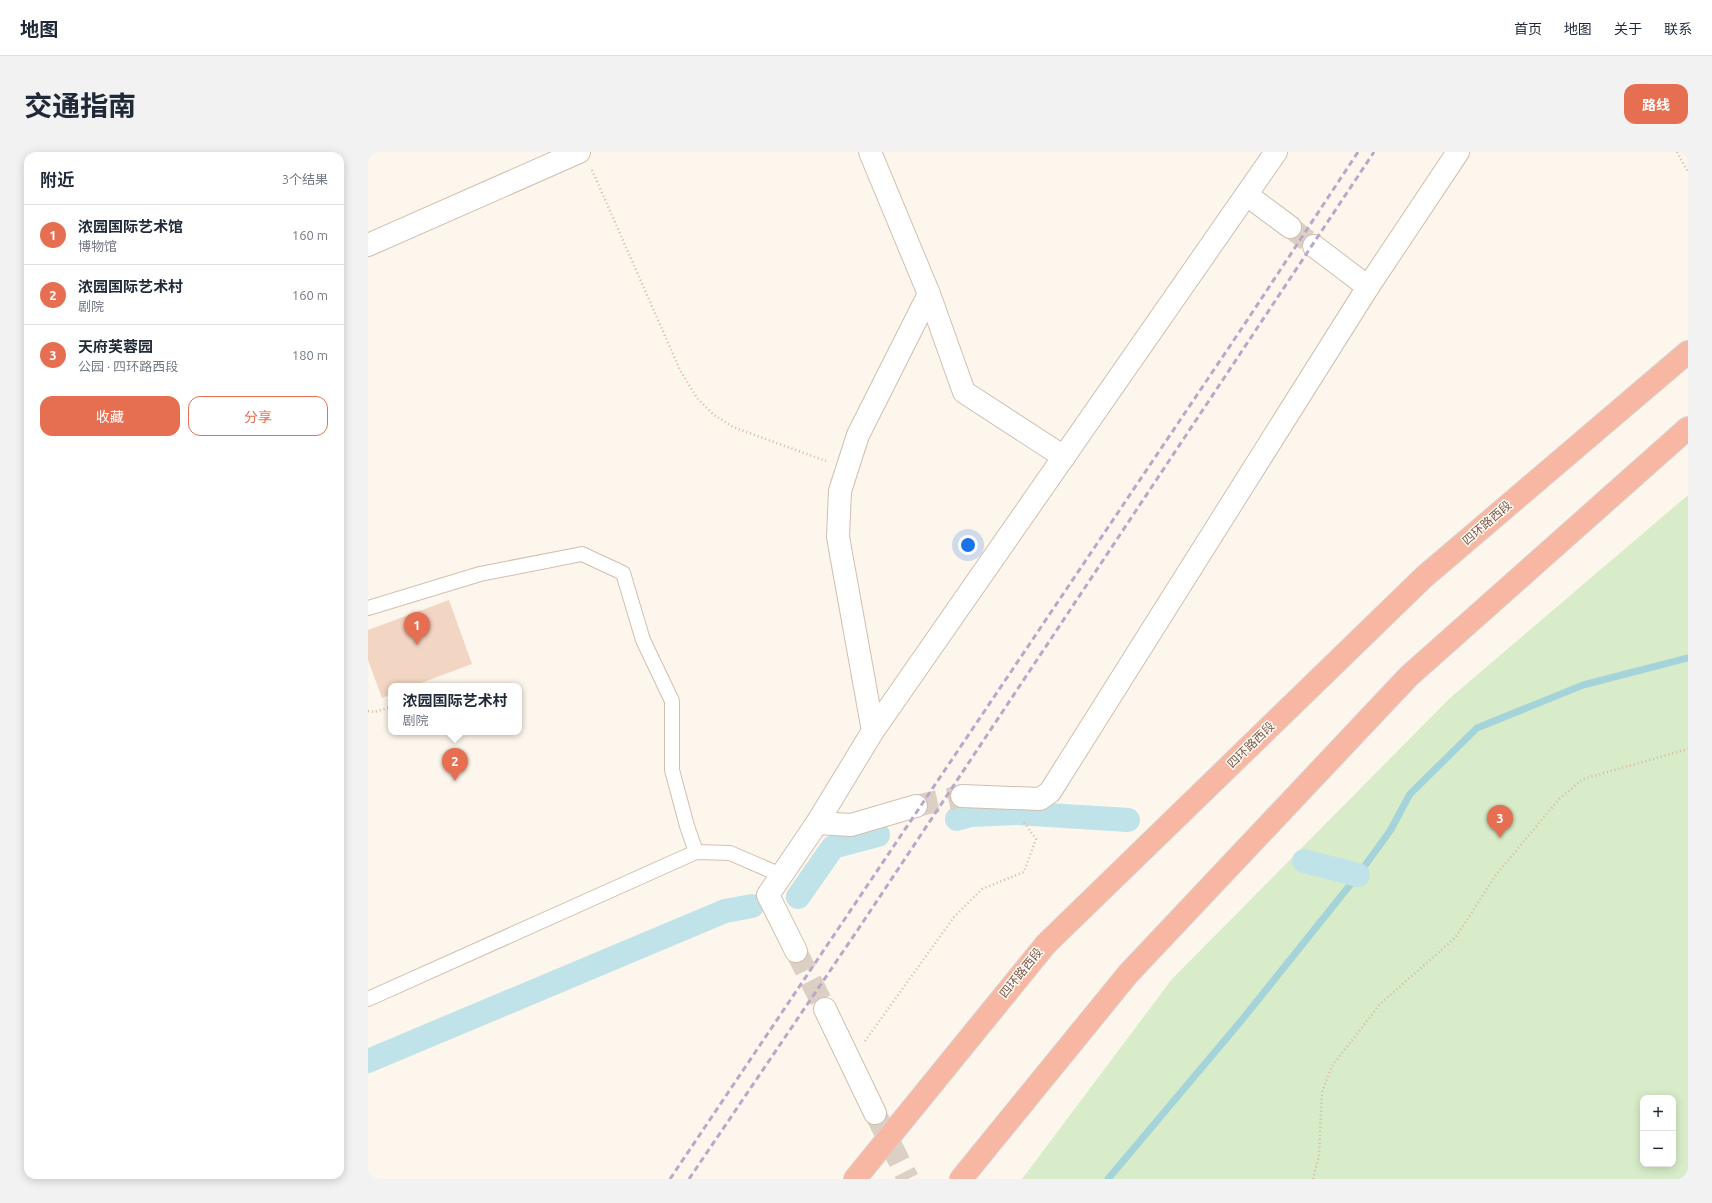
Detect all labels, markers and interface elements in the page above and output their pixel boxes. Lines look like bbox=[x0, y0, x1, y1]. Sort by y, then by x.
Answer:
text: 地图 bbox=[20, 18, 58, 40]
text: 首页 bbox=[1514, 21, 1542, 37]
text: 地图 bbox=[1564, 21, 1592, 37]
text: 关于 bbox=[1614, 21, 1642, 37]
text: 联系 bbox=[1664, 21, 1692, 37]
button: 路线 bbox=[1624, 84, 1688, 124]
text: 交通指南 bbox=[24, 90, 136, 121]
text: 附近 bbox=[40, 170, 74, 189]
text: 3个结果 bbox=[282, 172, 328, 186]
text: 浓园国际艺术馆 bbox=[78, 218, 183, 235]
text: 1 bbox=[49, 228, 57, 242]
text: 160 m bbox=[292, 228, 328, 242]
text: 博物馆 bbox=[78, 239, 117, 253]
text: 浓园国际艺术村 bbox=[78, 278, 183, 295]
text: 2 bbox=[49, 288, 57, 302]
text: 160 m bbox=[292, 288, 328, 302]
text: 剧院 bbox=[78, 299, 104, 313]
text: 天府芙蓉园 bbox=[78, 338, 153, 355]
text: 3 bbox=[49, 348, 57, 362]
text: 180 m bbox=[292, 348, 328, 362]
text: 公园 · 四环路西段 bbox=[78, 359, 178, 373]
button: 收藏 bbox=[40, 396, 180, 436]
button: 分享 bbox=[188, 396, 328, 436]
street label: 四环路西段 bbox=[1460, 498, 1514, 547]
your location bbox=[958, 535, 978, 555]
pin: 1 bbox=[404, 612, 430, 645]
popup bbox=[388, 683, 522, 735]
text: 浓园国际艺术村 bbox=[402, 692, 508, 709]
text: 剧院 bbox=[402, 713, 429, 727]
street label: 四环路西段 bbox=[1225, 719, 1277, 770]
pin: 2 bbox=[442, 748, 468, 781]
pin: 3 bbox=[1487, 805, 1513, 838]
street label: 四环路西段 bbox=[997, 945, 1045, 1000]
map controls bbox=[1640, 1095, 1676, 1167]
button: + bbox=[1640, 1095, 1676, 1131]
button: − bbox=[1640, 1131, 1676, 1167]

